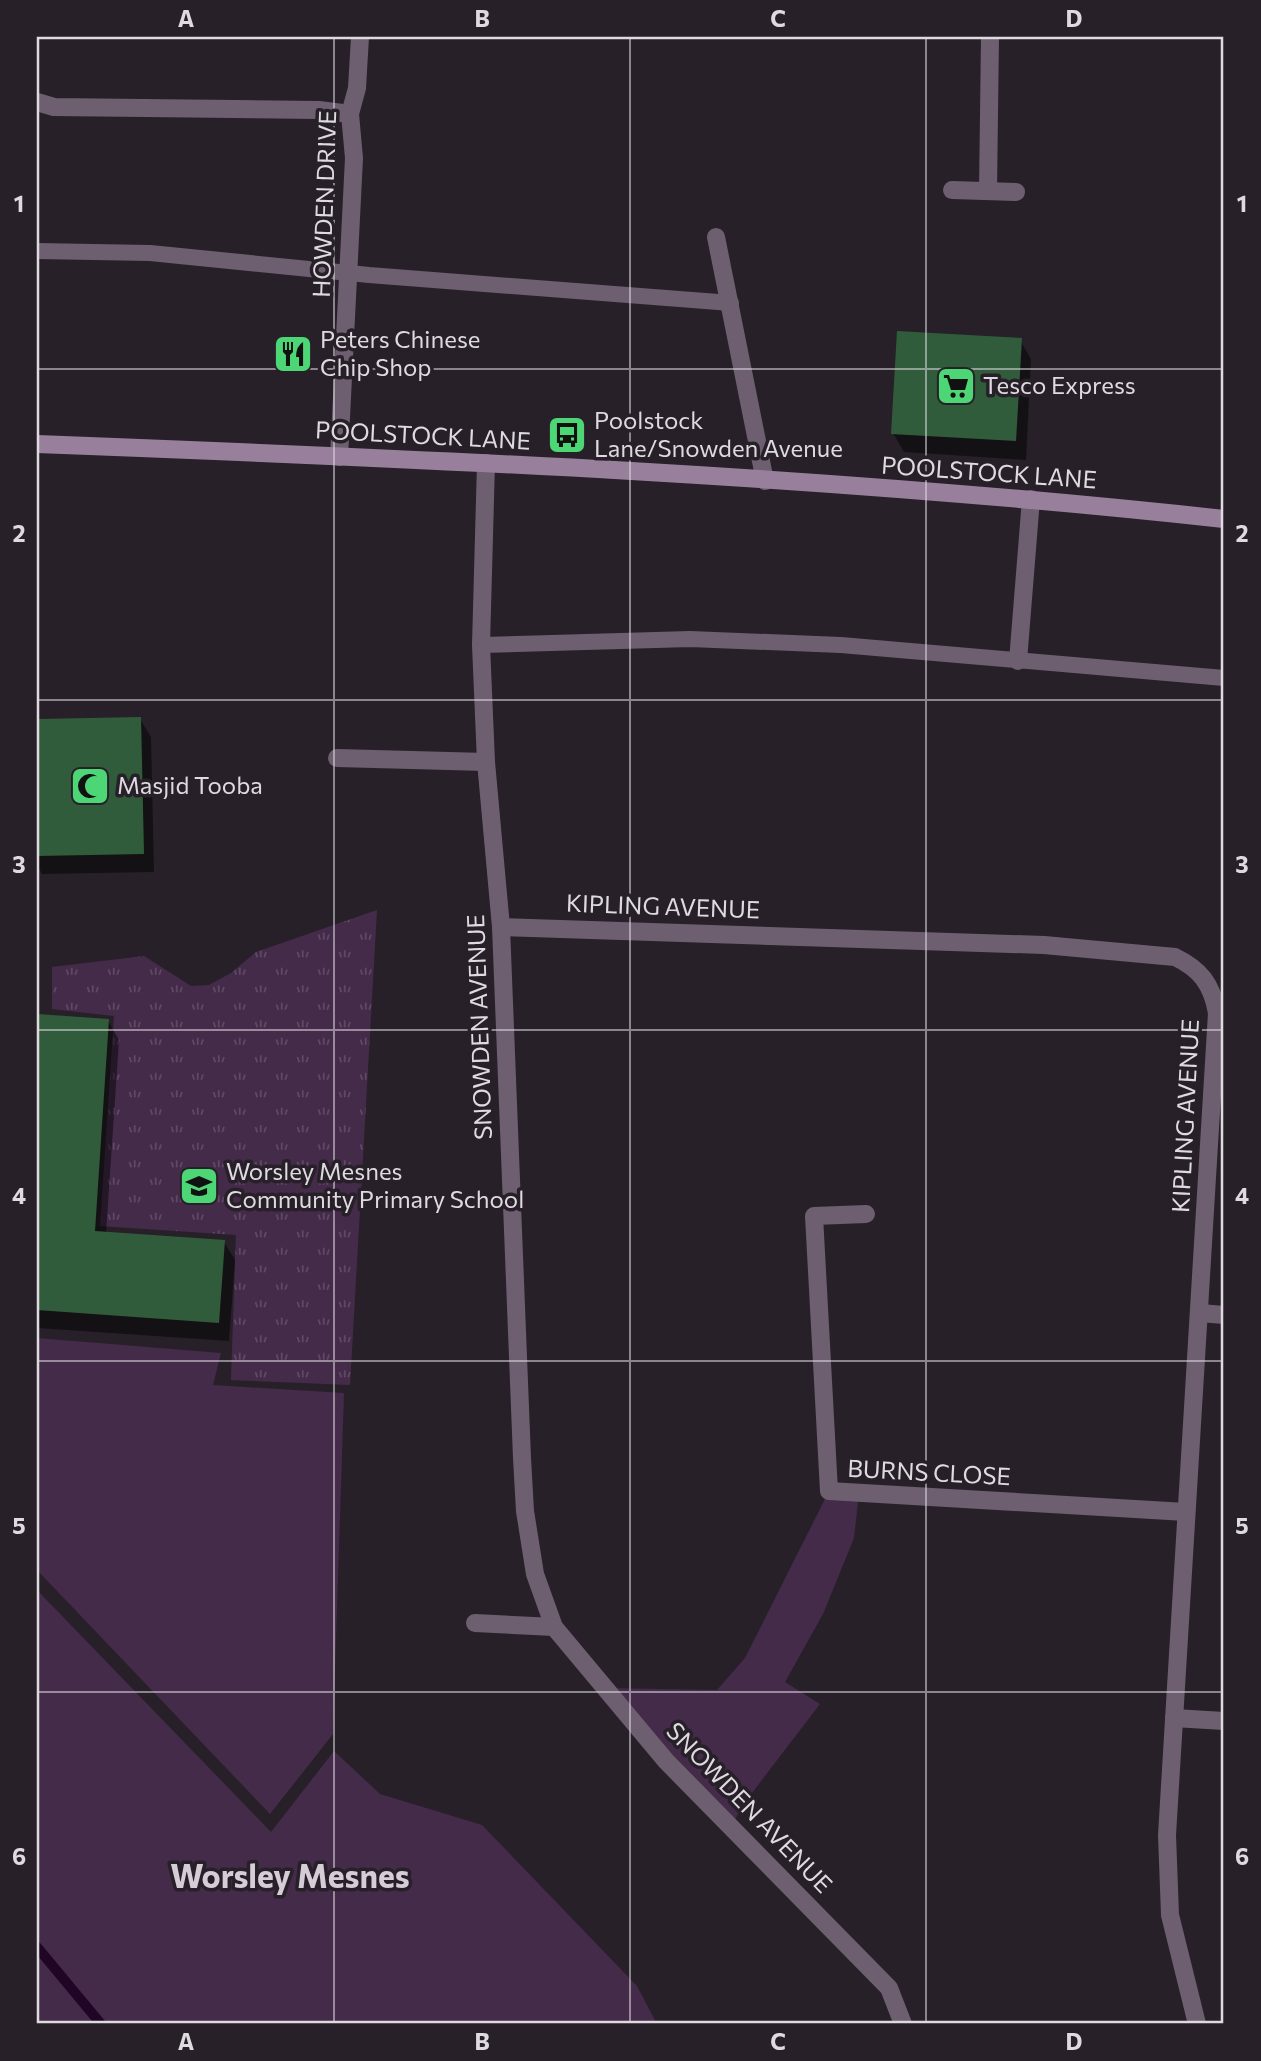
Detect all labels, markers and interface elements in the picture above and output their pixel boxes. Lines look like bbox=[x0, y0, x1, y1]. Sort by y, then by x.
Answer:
text: A bbox=[178, 4, 195, 32]
text: B bbox=[474, 4, 490, 32]
text: C bbox=[770, 4, 786, 32]
text: D bbox=[1066, 4, 1083, 32]
street label: HOWDEN DRIVE bbox=[306, 110, 341, 298]
text: 1 bbox=[14, 189, 24, 217]
text: 1 bbox=[1237, 189, 1247, 217]
place label: Peters Chinese Chip Shop bbox=[320, 324, 481, 381]
restaurant icon: Peters Chinese Chip Shop bbox=[272, 333, 314, 375]
supermarket icon: Tesco Express bbox=[935, 365, 977, 407]
place label: Tesco Express bbox=[983, 370, 1136, 399]
place label: Poolstock Lane/Snowden Avenue bbox=[594, 405, 843, 462]
street label: POOLSTOCK LANE bbox=[315, 414, 532, 455]
bus stop icon: Poolstock Lane/Snowden Avenue bbox=[546, 414, 588, 456]
street label: POOLSTOCK LANE bbox=[880, 450, 1098, 493]
text: 2 bbox=[12, 519, 26, 547]
text: 2 bbox=[1235, 519, 1249, 547]
mosque icon: Masjid Tooba bbox=[69, 765, 111, 807]
place label: Masjid Tooba bbox=[117, 770, 263, 799]
text: 3 bbox=[12, 850, 26, 878]
text: 3 bbox=[1235, 850, 1249, 878]
street label: KIPLING AVENUE bbox=[566, 888, 761, 923]
street label: SNOWDEN AVENUE bbox=[460, 914, 497, 1140]
street label: KIPLING AVENUE bbox=[1165, 1018, 1204, 1214]
place label: Worsley Mesnes Community Primary School bbox=[226, 1156, 524, 1213]
school or university icon: Worsley Mesnes Community Primary School bbox=[178, 1165, 220, 1207]
text: 4 bbox=[12, 1181, 26, 1209]
text: 4 bbox=[1235, 1181, 1249, 1209]
street label: BURNS CLOSE bbox=[847, 1453, 1011, 1490]
text: 5 bbox=[12, 1511, 26, 1539]
text: 5 bbox=[1235, 1511, 1249, 1539]
street label: SNOWDEN AVENUE bbox=[661, 1716, 839, 1898]
text: 6 bbox=[12, 1842, 26, 1870]
text: 6 bbox=[1235, 1842, 1249, 1870]
district label: Worsley Mesnes bbox=[170, 1855, 410, 1895]
text: A bbox=[178, 2027, 195, 2055]
text: B bbox=[474, 2027, 490, 2055]
text: C bbox=[770, 2027, 786, 2055]
text: D bbox=[1066, 2027, 1083, 2055]

